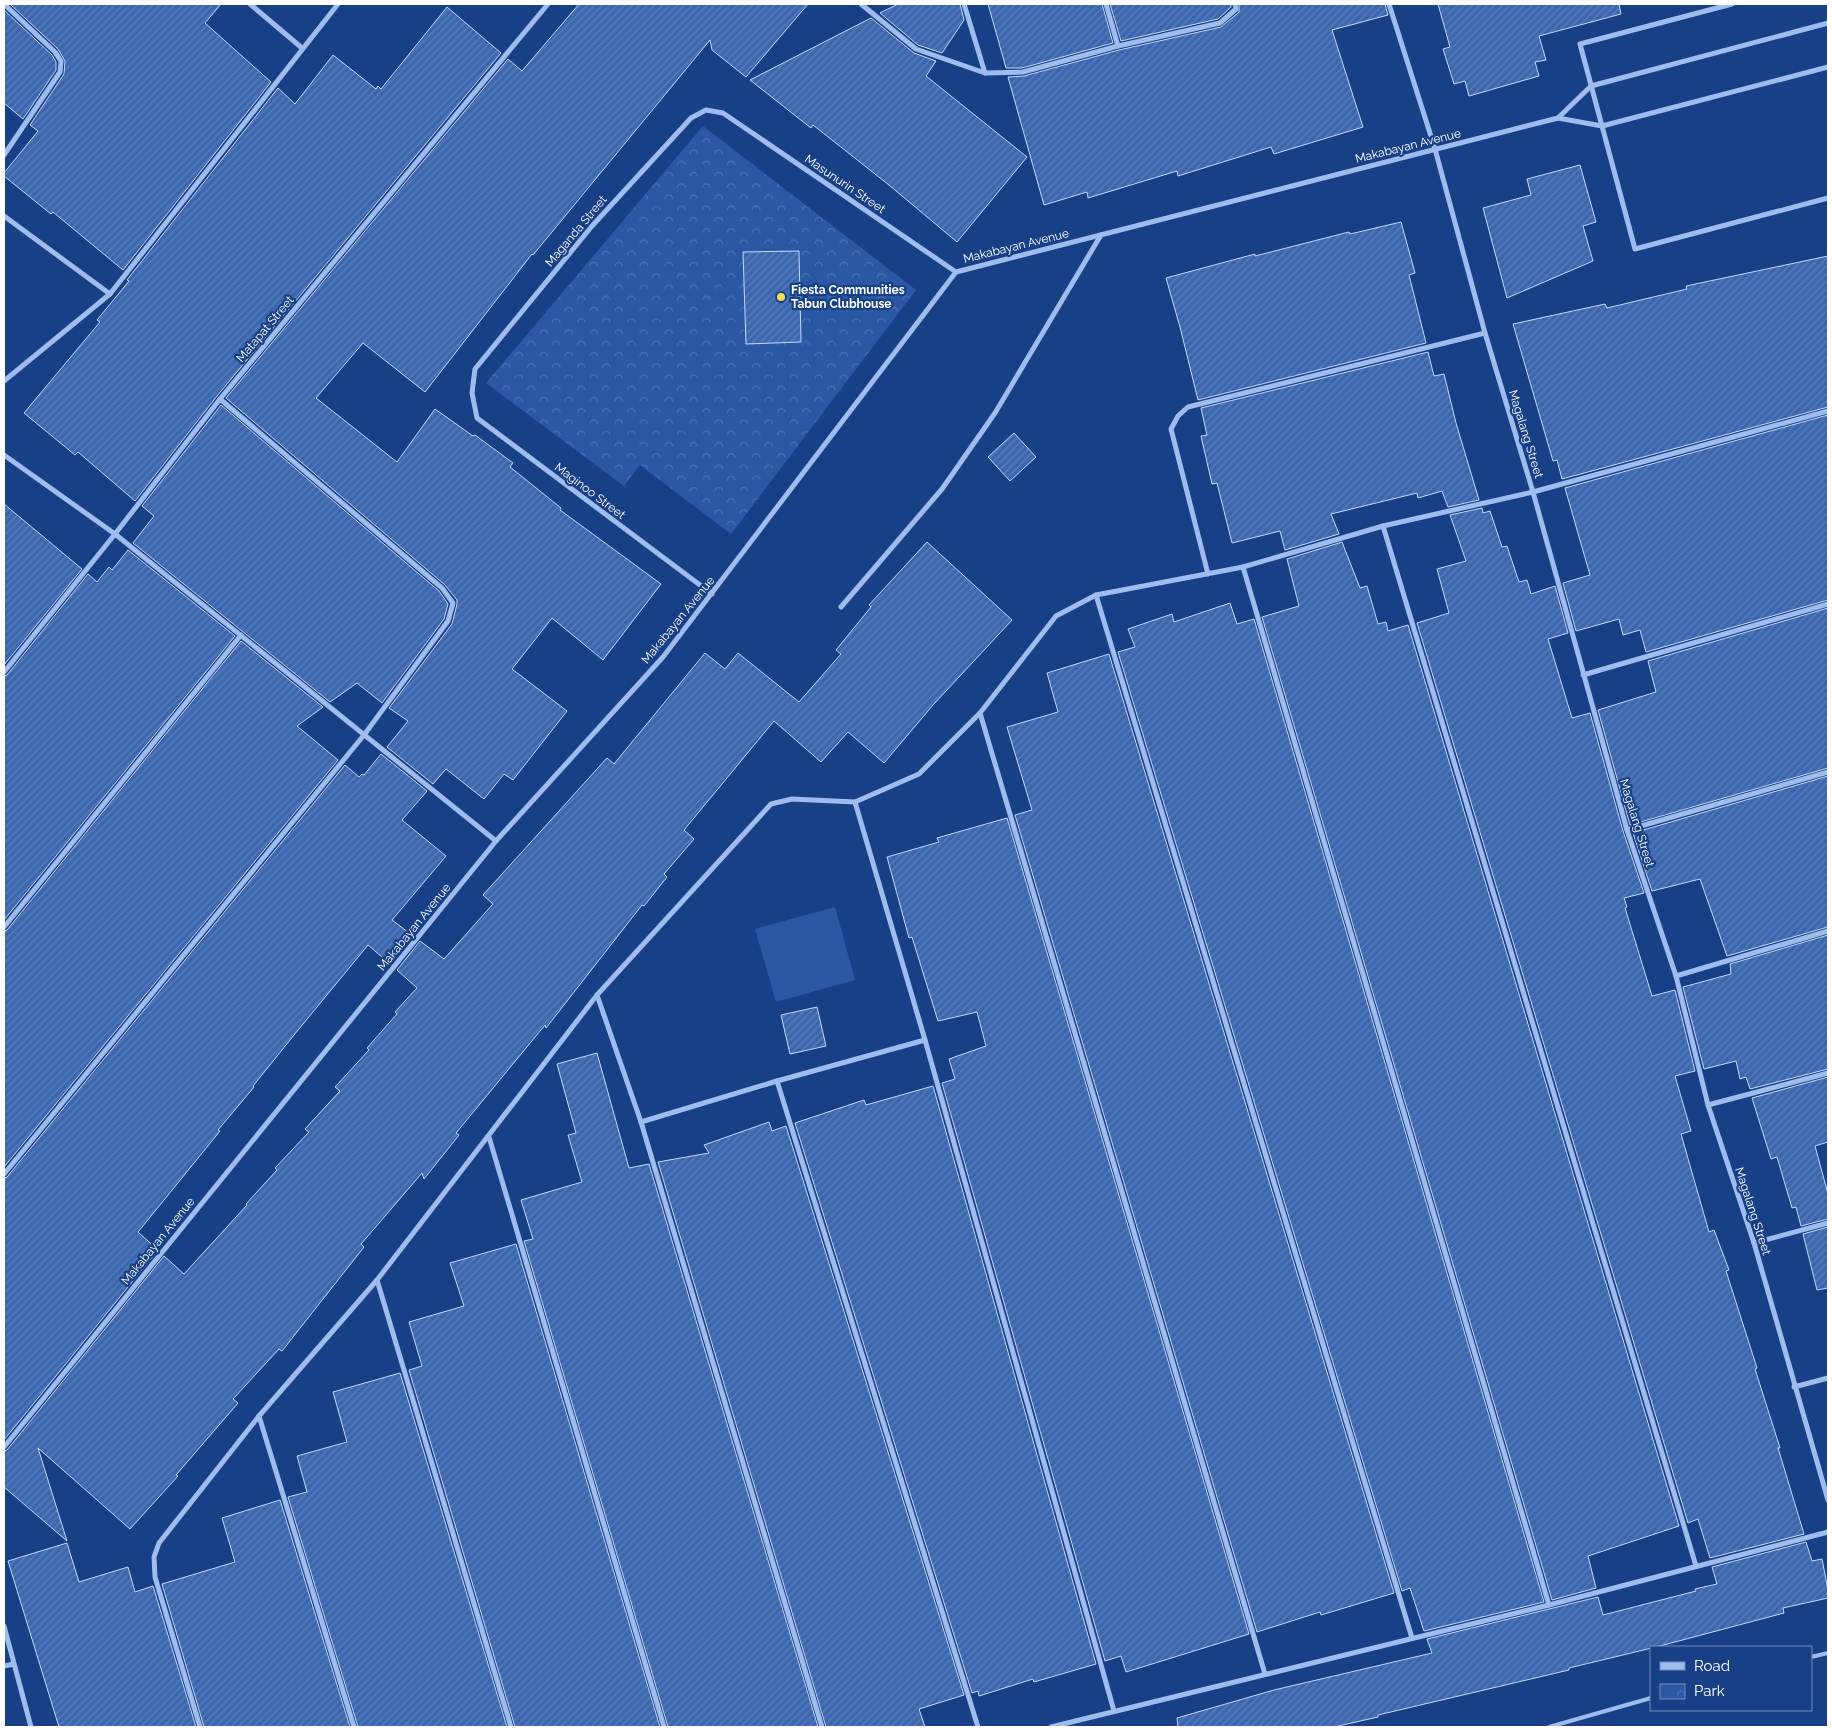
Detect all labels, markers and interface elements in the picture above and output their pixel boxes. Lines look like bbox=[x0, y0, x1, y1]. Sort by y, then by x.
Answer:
street label: Makabayan Avenue bbox=[1354, 126, 1462, 166]
street label: Masunurin Street bbox=[802, 152, 888, 216]
street label: Maganda Street bbox=[542, 193, 610, 269]
street label: Makabayan Avenue bbox=[962, 226, 1070, 266]
place label: Fiesta Communities Tabun Clubhouse bbox=[791, 283, 905, 311]
marker: Fiesta Communities Tabun Clubhouse bbox=[775, 291, 787, 303]
street label: Matapat Street bbox=[233, 293, 297, 365]
street label: Magalang Street bbox=[1506, 388, 1546, 480]
street label: Maginoo Street bbox=[552, 460, 628, 522]
street label: Makabayan Avenue bbox=[638, 574, 718, 666]
street label: Magalang Street bbox=[1617, 777, 1657, 869]
street label: Makabayan Avenue bbox=[374, 881, 454, 973]
street label: Magalang Street bbox=[1732, 1165, 1774, 1257]
street label: Makabayan Avenue bbox=[118, 1195, 198, 1287]
legend bbox=[1650, 1646, 1812, 1711]
text: Road bbox=[1694, 1657, 1730, 1675]
text: Park bbox=[1694, 1682, 1725, 1700]

